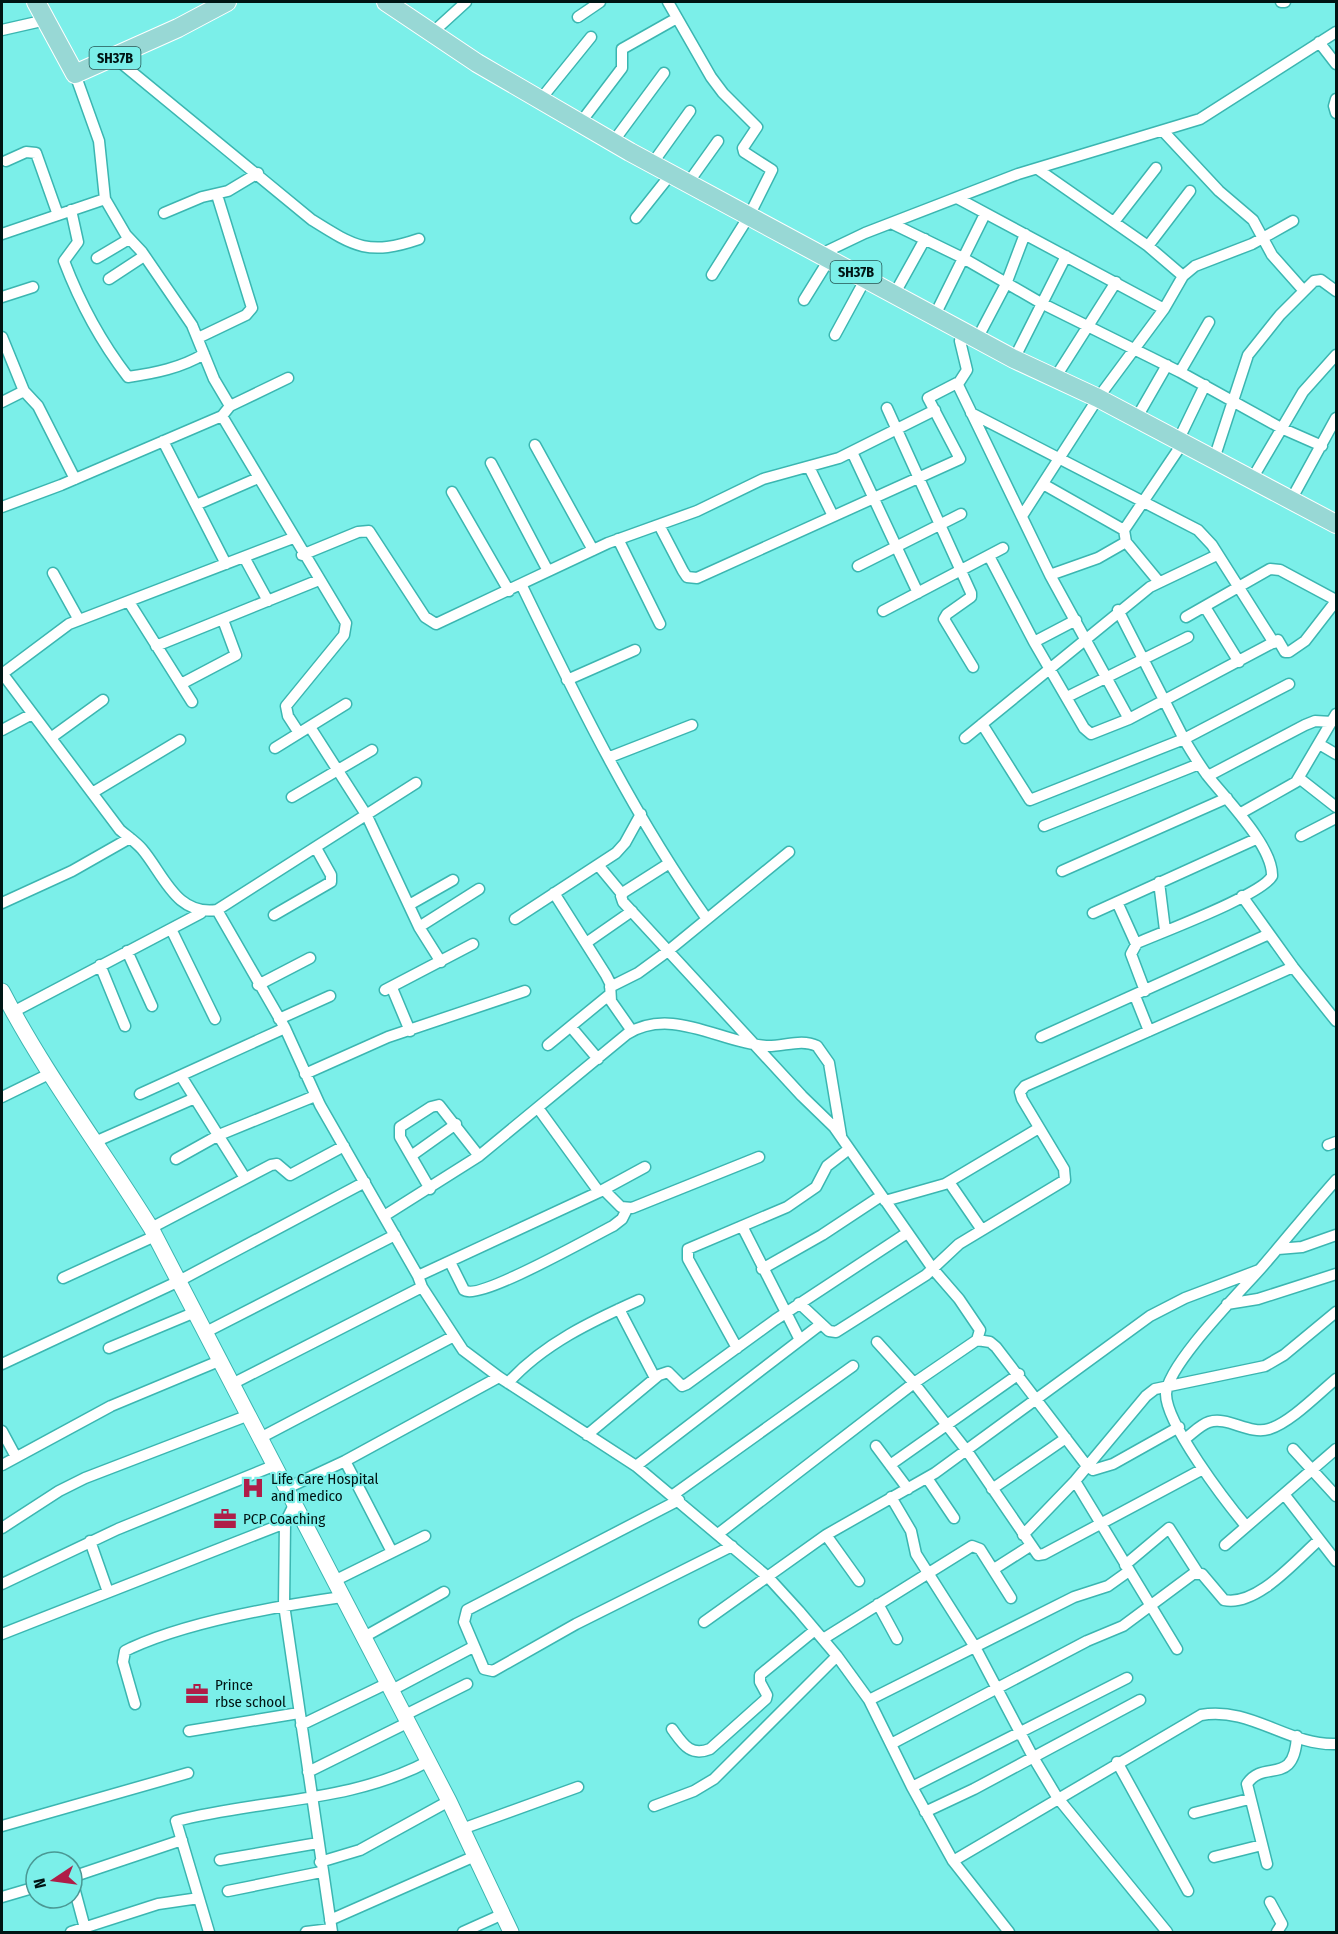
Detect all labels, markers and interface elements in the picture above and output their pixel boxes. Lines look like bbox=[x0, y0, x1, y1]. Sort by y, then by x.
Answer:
road number: SH37B bbox=[90, 47, 140, 69]
road number: SH37B bbox=[830, 261, 882, 283]
place label: Life Care Hospital and medico bbox=[271, 1470, 379, 1505]
hospital icon: Life Care Hospital and medico bbox=[240, 1475, 266, 1501]
office icon: PCP Coaching bbox=[212, 1506, 238, 1532]
place label: PCP Coaching bbox=[243, 1510, 325, 1528]
place label: Prince rbse school bbox=[215, 1676, 286, 1711]
office icon: Prince rbse school bbox=[184, 1681, 210, 1707]
north arrow bbox=[24, 1850, 84, 1910]
text: N bbox=[30, 1876, 50, 1890]

